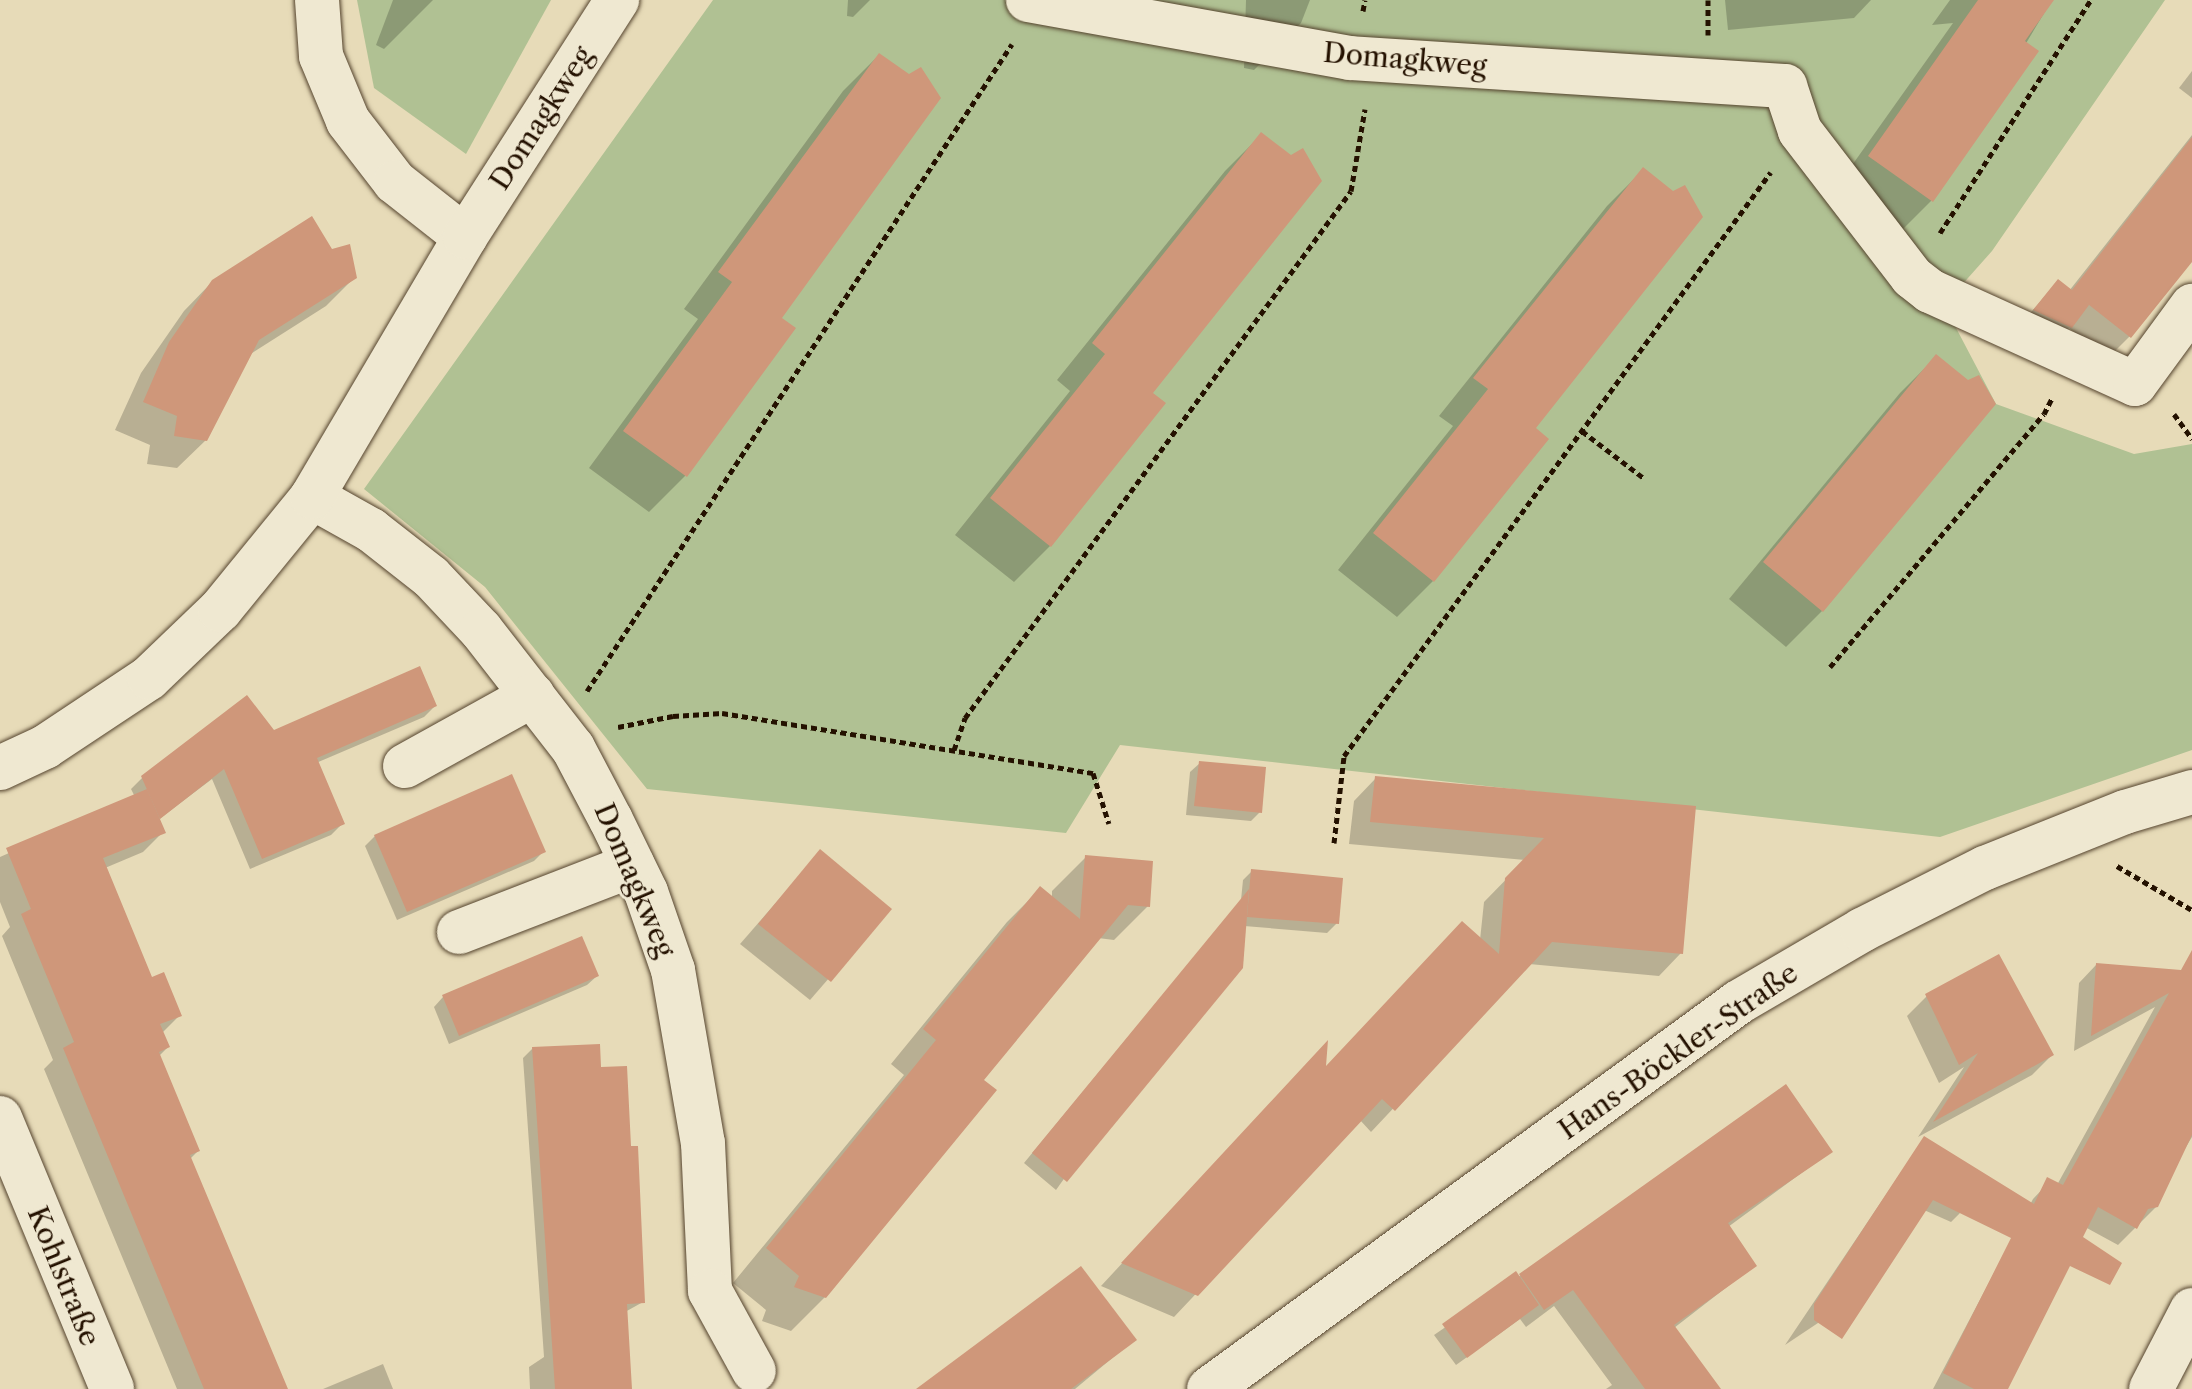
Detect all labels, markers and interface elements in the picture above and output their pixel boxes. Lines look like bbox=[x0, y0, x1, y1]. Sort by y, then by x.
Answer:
street label: Domagkweg bbox=[1322, 35, 1488, 83]
street label: Domagkweg bbox=[482, 40, 600, 196]
street label: Domagkweg bbox=[588, 798, 682, 962]
street label: Hans-Böckler-Straße bbox=[1552, 956, 1804, 1146]
street label: Kohlstraße bbox=[21, 1201, 107, 1351]

